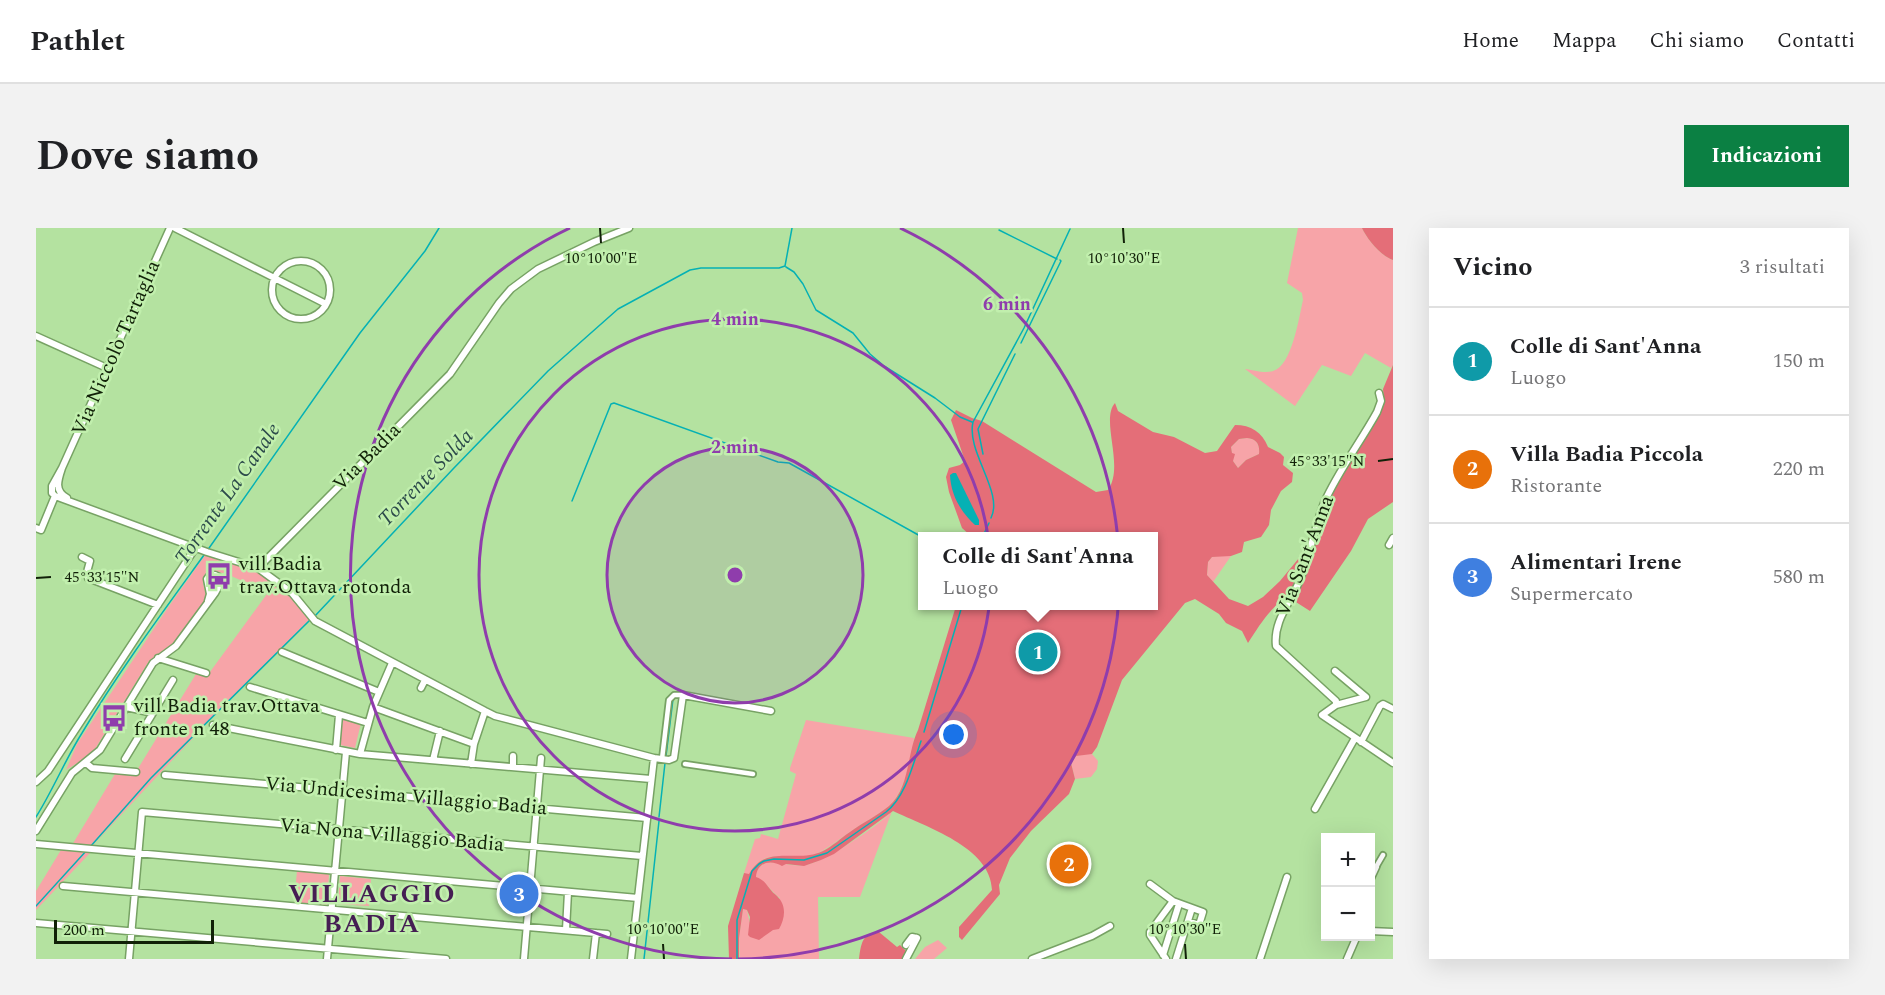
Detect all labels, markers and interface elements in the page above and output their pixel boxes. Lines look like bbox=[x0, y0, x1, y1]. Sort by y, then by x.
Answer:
text: Pathlet bbox=[30, 20, 125, 63]
text: Home bbox=[1462, 25, 1519, 57]
text: Mappa bbox=[1552, 25, 1617, 57]
text: Chi siamo bbox=[1650, 25, 1744, 57]
text: Contatti bbox=[1777, 25, 1855, 57]
text: Dove siamo bbox=[36, 125, 259, 188]
button: Indicazioni bbox=[1684, 125, 1849, 187]
text: 10°10'00"E bbox=[565, 247, 637, 270]
text: 10°10'30"E bbox=[1088, 247, 1160, 270]
text: Vicino bbox=[1453, 247, 1533, 287]
text: 3 risultati bbox=[1740, 252, 1825, 282]
street label: Via Niccolò Tartaglia bbox=[64, 255, 168, 441]
text: 6 min bbox=[983, 291, 1031, 318]
text: 4 min bbox=[711, 306, 759, 333]
text: Colle di Sant'Anna bbox=[1510, 330, 1701, 363]
text: 1 bbox=[1467, 346, 1478, 376]
text: 150 m bbox=[1773, 346, 1825, 376]
text: Luogo bbox=[1510, 363, 1566, 393]
water label: Torrente La Canale bbox=[167, 416, 289, 572]
street label: Via Badia bbox=[326, 416, 408, 498]
water label: Torrente Solda bbox=[371, 421, 482, 534]
text: 2 min bbox=[711, 434, 759, 461]
text: Villa Badia Piccola bbox=[1510, 438, 1703, 471]
text: 45°33'15"N bbox=[1290, 450, 1365, 473]
text: 2 bbox=[1467, 454, 1478, 484]
text: 220 m bbox=[1773, 454, 1825, 484]
text: Ristorante bbox=[1510, 471, 1602, 501]
street label: Via Sant'Anna bbox=[1268, 491, 1342, 621]
popup bbox=[918, 532, 1158, 610]
text: Colle di Sant'Anna bbox=[942, 540, 1134, 573]
text: Alimentari Irene bbox=[1510, 546, 1682, 579]
place label: vill.Badia trav.Ottava rotonda bbox=[238, 549, 411, 602]
bus stop icon: vill.Badia trav.Ottava rotonda bbox=[204, 561, 234, 591]
text: 3 bbox=[1467, 562, 1478, 592]
text: 580 m bbox=[1773, 562, 1825, 592]
centre of rings bbox=[725, 565, 745, 585]
text: 45°33'15"N bbox=[65, 566, 140, 589]
text: Luogo bbox=[942, 573, 999, 603]
text: Supermercato bbox=[1510, 579, 1633, 609]
pin: 1 bbox=[1018, 630, 1058, 674]
place label: vill.Badia trav.Ottava fronte n 48 bbox=[133, 691, 320, 744]
bus stop icon: vill.Badia trav.Ottava fronte n 48 bbox=[99, 703, 129, 733]
your location bbox=[939, 720, 968, 749]
street label: Via Undicesima Villaggio Badia bbox=[264, 769, 548, 823]
street label: Via Nona Villaggio Badia bbox=[279, 810, 506, 860]
map controls bbox=[1321, 833, 1375, 941]
button: + bbox=[1321, 833, 1375, 887]
pin: 2 bbox=[1050, 842, 1088, 886]
pin: 3 bbox=[500, 872, 538, 916]
district label: VILLAGGIO BADIA bbox=[288, 874, 456, 944]
button: − bbox=[1321, 887, 1375, 941]
scale bar bbox=[54, 917, 214, 944]
text: 200 m bbox=[63, 918, 105, 942]
text: 10°10'00"E bbox=[627, 918, 699, 941]
text: 10°10'30"E bbox=[1149, 918, 1221, 941]

